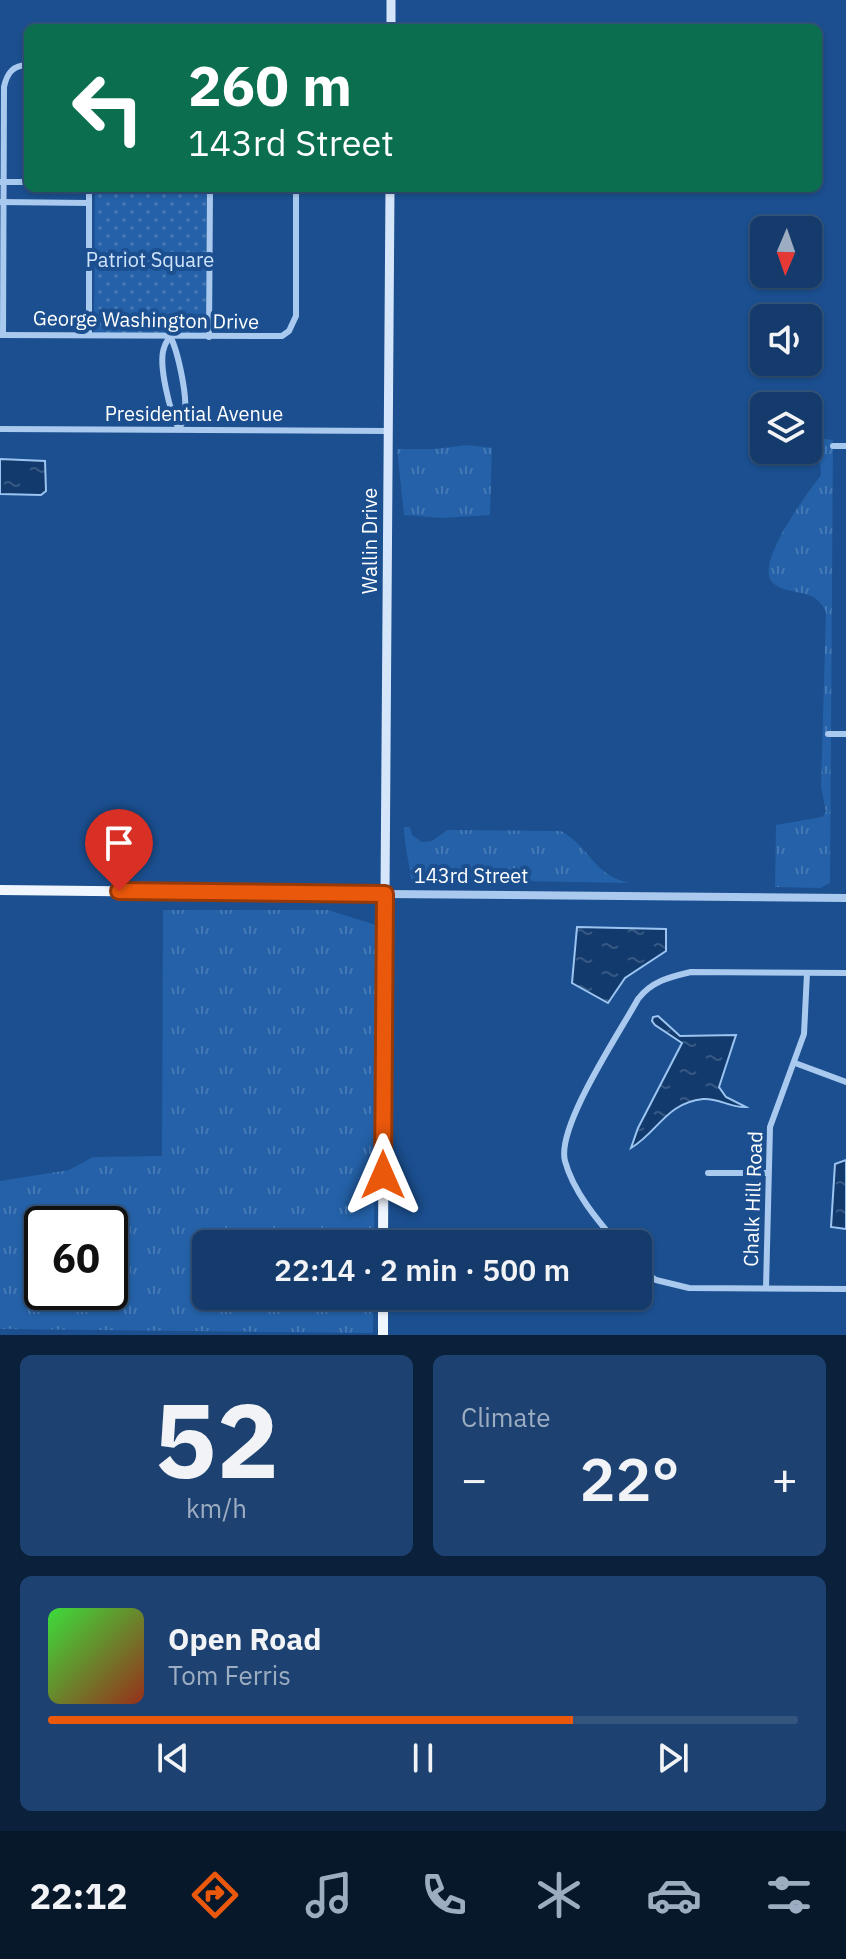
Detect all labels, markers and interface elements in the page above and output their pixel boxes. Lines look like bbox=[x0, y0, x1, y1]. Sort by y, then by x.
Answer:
text: 260 m bbox=[188, 49, 352, 121]
icon: left bbox=[56, 56, 160, 160]
text: 143rd Street bbox=[188, 119, 394, 166]
north arrow bbox=[750, 216, 822, 288]
map controls bbox=[750, 216, 822, 464]
park label: Patriot Square bbox=[86, 246, 214, 273]
street label: George Washington Drive bbox=[33, 304, 259, 335]
button: sound bbox=[750, 304, 822, 376]
button: layers bbox=[750, 392, 822, 464]
street label: Presidential Avenue bbox=[105, 400, 283, 427]
street label: Wallin Drive bbox=[356, 488, 383, 594]
pin bbox=[85, 809, 153, 891]
icon: arrive bbox=[97, 821, 141, 865]
street label: 143rd Street bbox=[414, 862, 528, 889]
street label: Chalk Hill Road bbox=[737, 1131, 768, 1267]
position arrow bbox=[341, 1133, 425, 1217]
speed limit sign: 60 bbox=[24, 1206, 128, 1310]
text: 22:14 · 2 min · 500 m bbox=[274, 1250, 570, 1289]
text: 52 bbox=[154, 1371, 279, 1507]
text: Climate bbox=[461, 1400, 551, 1434]
text: 22° bbox=[579, 1439, 680, 1518]
text: − bbox=[461, 1450, 487, 1507]
text: + bbox=[772, 1450, 798, 1507]
text: km/h bbox=[186, 1491, 247, 1525]
text: Open Road bbox=[168, 1619, 321, 1658]
text: Tom Ferris bbox=[168, 1658, 291, 1692]
icon: previous bbox=[151, 1736, 195, 1780]
icon: pause bbox=[401, 1736, 445, 1780]
icon: next bbox=[651, 1736, 695, 1780]
icon: directions bbox=[187, 1867, 243, 1923]
icon: music bbox=[301, 1867, 357, 1923]
icon: phone bbox=[416, 1867, 472, 1923]
icon: climate bbox=[531, 1867, 587, 1923]
icon: car bbox=[646, 1867, 702, 1923]
icon: filters bbox=[761, 1867, 817, 1923]
text: 22:12 bbox=[29, 1872, 128, 1919]

